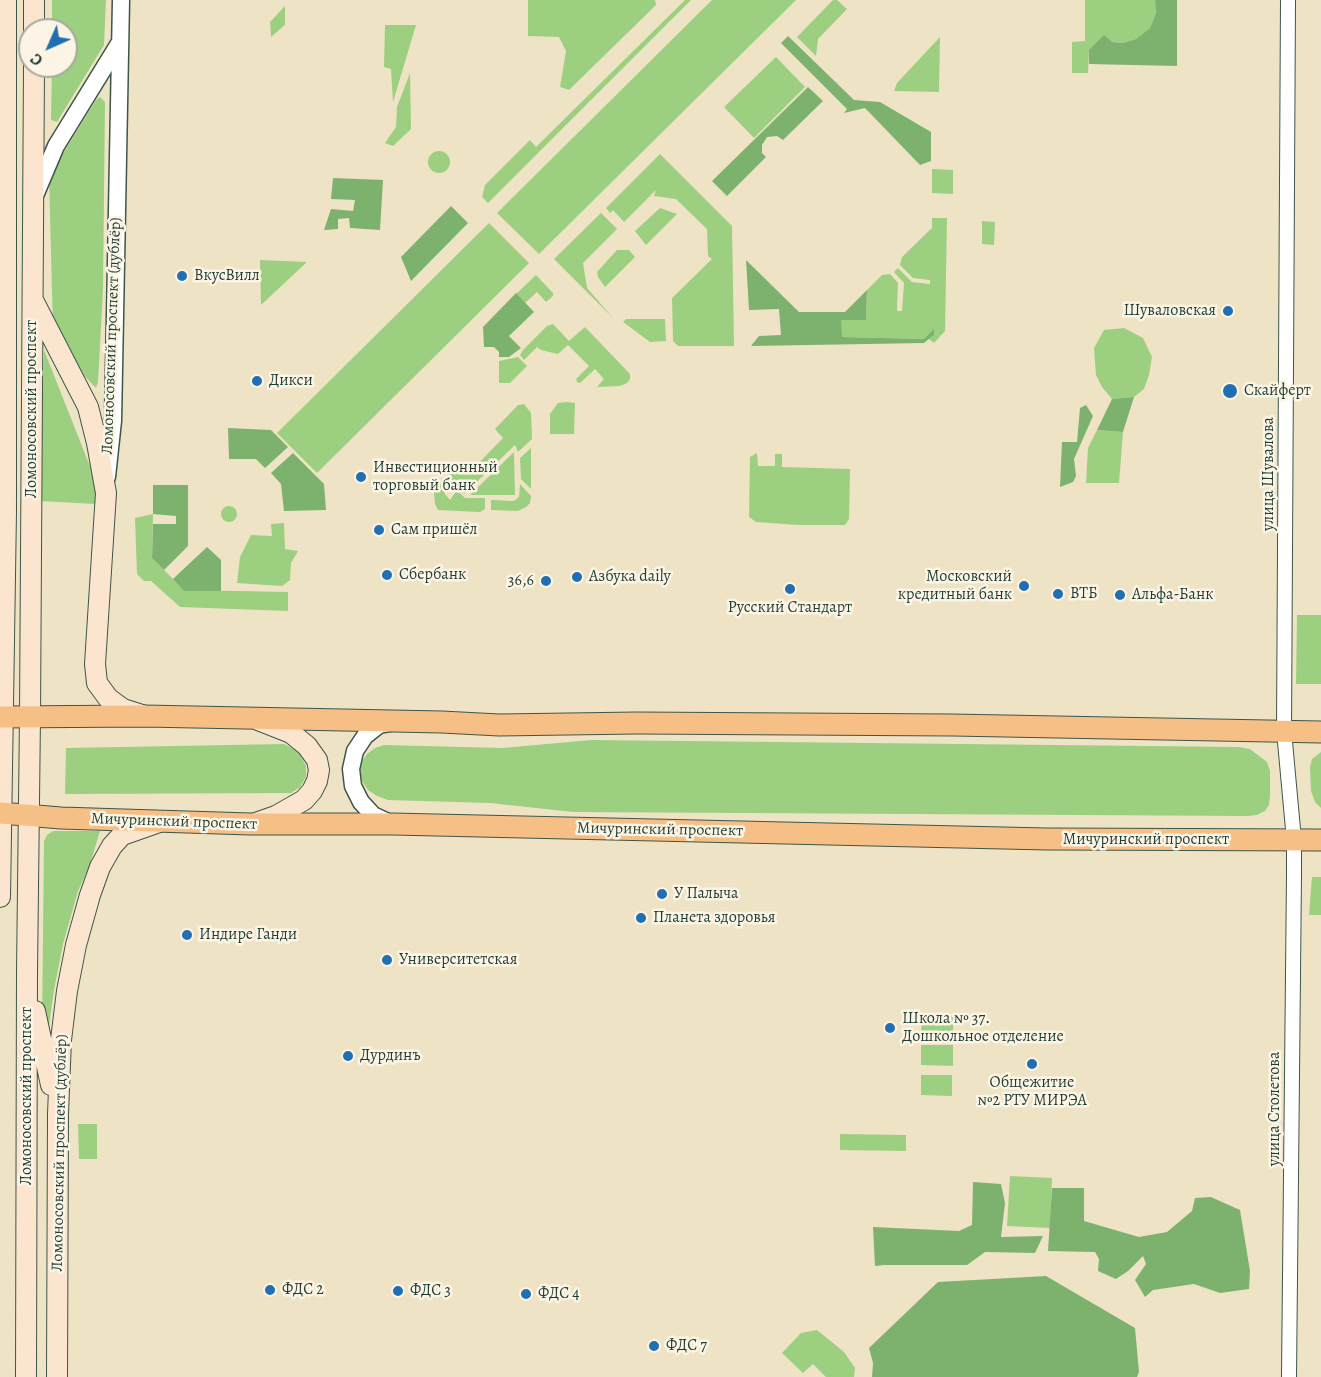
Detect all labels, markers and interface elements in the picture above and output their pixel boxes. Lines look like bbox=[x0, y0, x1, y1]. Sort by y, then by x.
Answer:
north arrow bbox=[18, 18, 78, 78]
text: С bbox=[25, 48, 48, 71]
street label: Ломоносовский проспект (дублёр) bbox=[98, 217, 126, 455]
place label: ВкусВилл bbox=[194, 266, 260, 286]
marker: ВкусВилл bbox=[175, 269, 189, 283]
place label: Шуваловская bbox=[1124, 301, 1216, 321]
marker: Шуваловская bbox=[1221, 304, 1235, 318]
street label: Ломоносовский проспект bbox=[22, 320, 42, 498]
place label: Дикси bbox=[269, 371, 313, 391]
marker: Дикси bbox=[250, 374, 264, 388]
place label: Скайферт bbox=[1244, 381, 1311, 401]
marker: Скайферт bbox=[1221, 382, 1239, 400]
street label: улица Шувалова bbox=[1259, 417, 1279, 531]
place label: Инвестиционный торговый банк bbox=[373, 458, 498, 496]
marker: Инвестиционный торговый банк bbox=[354, 470, 368, 484]
place label: Сам пришёл bbox=[391, 520, 477, 540]
marker: Сам пришёл bbox=[372, 523, 386, 537]
place label: Сбербанк bbox=[399, 565, 466, 585]
place label: Азбука daily bbox=[589, 567, 671, 587]
place label: Московский кредитный банк bbox=[898, 567, 1012, 605]
marker: Сбербанк bbox=[380, 568, 394, 582]
marker: Азбука daily bbox=[570, 570, 584, 584]
place label: 36,6 bbox=[508, 571, 534, 591]
marker: 36,6 bbox=[539, 574, 553, 588]
marker: Московский кредитный банк bbox=[1017, 579, 1031, 593]
marker: Русский Стандарт bbox=[783, 582, 797, 596]
place label: ВТБ bbox=[1070, 584, 1098, 604]
place label: Альфа-Банк bbox=[1132, 585, 1214, 605]
marker: ВТБ bbox=[1051, 587, 1065, 601]
marker: Альфа-Банк bbox=[1113, 588, 1127, 602]
place label: Русский Стандарт bbox=[728, 598, 852, 618]
street label: Мичуринский проспект bbox=[91, 810, 257, 834]
street label: Мичуринский проспект bbox=[577, 819, 743, 841]
street label: Мичуринский проспект bbox=[1063, 830, 1229, 850]
place label: У Палыча bbox=[674, 884, 738, 904]
marker: У Палыча bbox=[655, 887, 669, 901]
place label: Планета здоровья bbox=[653, 908, 776, 928]
marker: Планета здоровья bbox=[634, 911, 648, 925]
place label: Индире Ганди bbox=[199, 925, 297, 945]
marker: Индире Ганди bbox=[180, 928, 194, 942]
place label: Университетская bbox=[399, 950, 517, 970]
marker: Университетская bbox=[380, 953, 394, 967]
street label: Ломоносовский проспект bbox=[17, 1007, 37, 1185]
place label: Школа № 37. Дошкольное отделение bbox=[902, 1009, 1064, 1047]
marker: Школа № 37. Дошкольное отделение bbox=[883, 1021, 897, 1035]
street label: Ломоносовский проспект (дублёр) bbox=[48, 1034, 72, 1272]
place label: Дурдинъ bbox=[360, 1046, 420, 1066]
marker: Дурдинъ bbox=[341, 1049, 355, 1063]
street label: улица Столетова bbox=[1265, 1052, 1285, 1166]
marker: Общежитие №2 РТУ МИРЭА bbox=[1025, 1057, 1039, 1071]
place label: Общежитие №2 РТУ МИРЭА bbox=[977, 1073, 1087, 1111]
place label: ФДС 2 bbox=[282, 1280, 324, 1300]
place label: ФДС 3 bbox=[410, 1281, 451, 1301]
marker: ФДС 2 bbox=[263, 1283, 277, 1297]
marker: ФДС 3 bbox=[391, 1284, 405, 1298]
place label: ФДС 4 bbox=[538, 1284, 580, 1304]
marker: ФДС 4 bbox=[519, 1287, 533, 1301]
place label: ФДС 7 bbox=[666, 1336, 707, 1356]
marker: ФДС 7 bbox=[647, 1339, 661, 1353]

